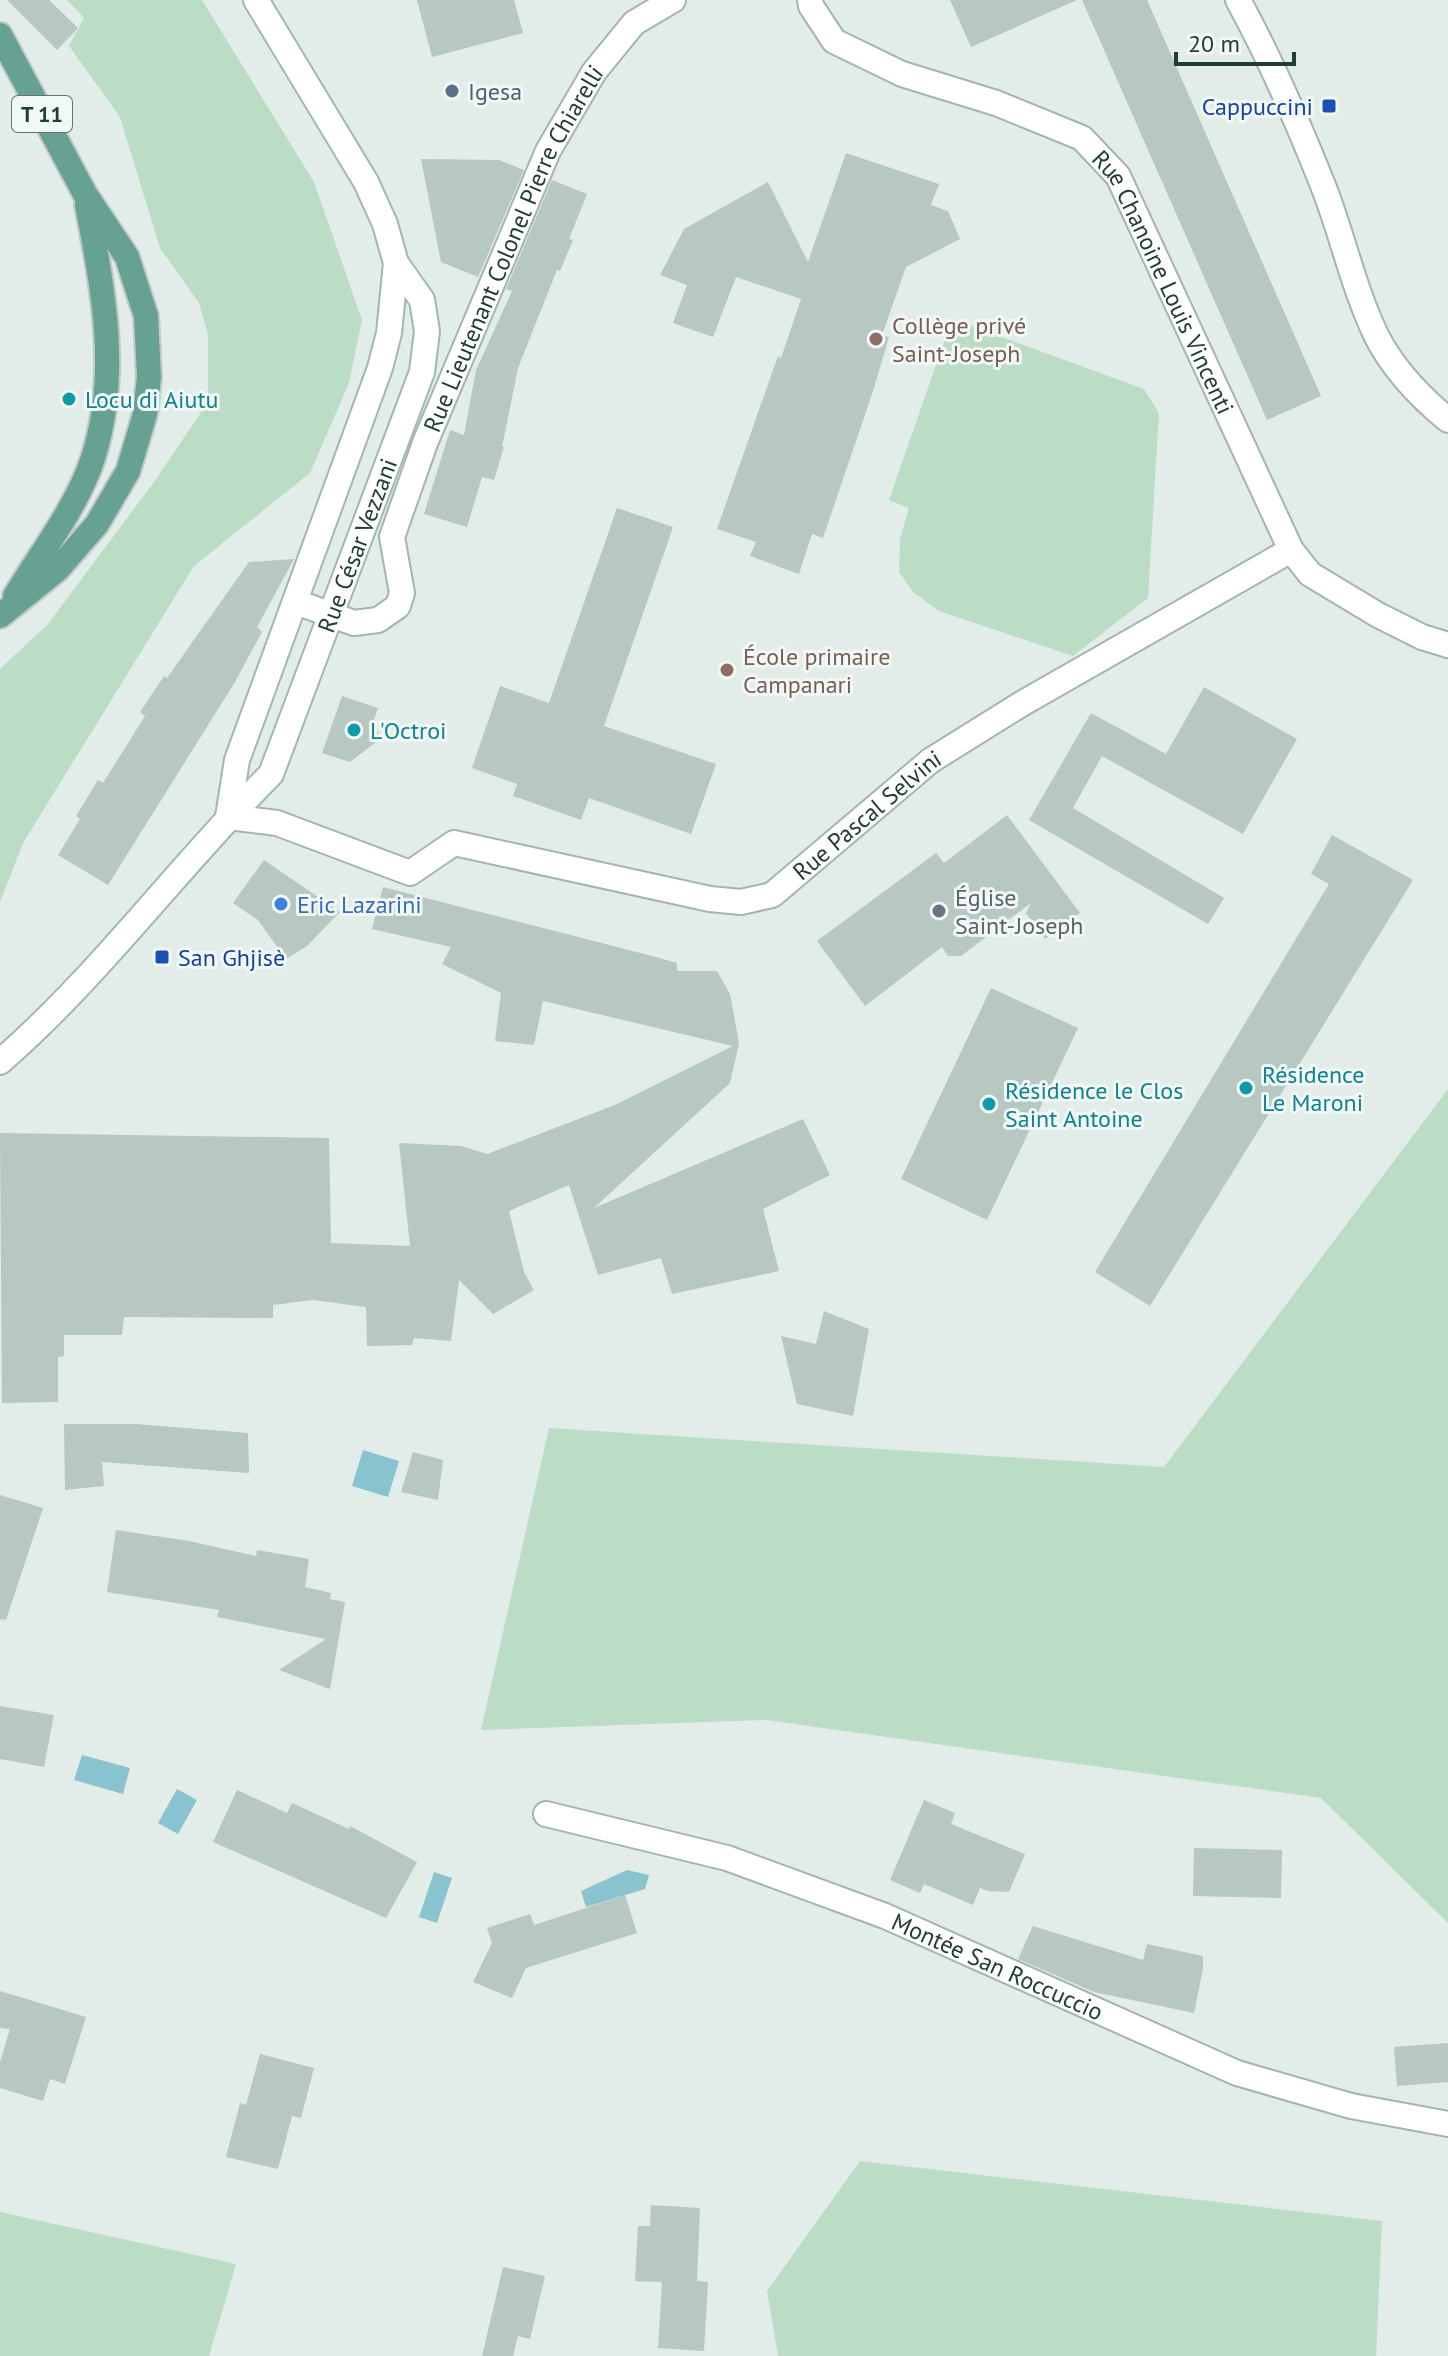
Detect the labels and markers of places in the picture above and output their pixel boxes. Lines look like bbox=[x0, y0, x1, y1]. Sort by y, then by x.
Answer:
place label: Igesa bbox=[468, 76, 522, 107]
marker: Igesa bbox=[443, 82, 461, 100]
place label: Cappuccini bbox=[1202, 91, 1313, 122]
marker: Cappuccini bbox=[1320, 97, 1338, 115]
place label: Collège privé Saint-Joseph bbox=[892, 310, 1026, 369]
marker: Collège privé Saint-Joseph bbox=[867, 330, 885, 348]
place label: Locu di Aiutu bbox=[85, 384, 219, 415]
marker: Locu di Aiutu bbox=[60, 390, 78, 408]
place label: École primaire Campanari bbox=[743, 641, 890, 700]
marker: École primaire Campanari bbox=[718, 661, 736, 679]
place label: L'Octroi bbox=[370, 715, 447, 746]
marker: L'Octroi bbox=[345, 721, 363, 739]
place label: Église Saint-Joseph bbox=[955, 882, 1083, 941]
place label: Eric Lazarini bbox=[297, 889, 422, 920]
marker: Eric Lazarini bbox=[272, 895, 290, 913]
marker: Église Saint-Joseph bbox=[930, 902, 948, 920]
place label: San Ghjisè bbox=[178, 942, 285, 973]
marker: San Ghjisè bbox=[153, 948, 171, 966]
place label: Résidence Le Maroni bbox=[1262, 1059, 1365, 1118]
place label: Résidence le Clos Saint Antoine bbox=[1005, 1075, 1183, 1134]
marker: Résidence Le Maroni bbox=[1237, 1079, 1255, 1097]
marker: Résidence le Clos Saint Antoine bbox=[980, 1095, 998, 1113]

